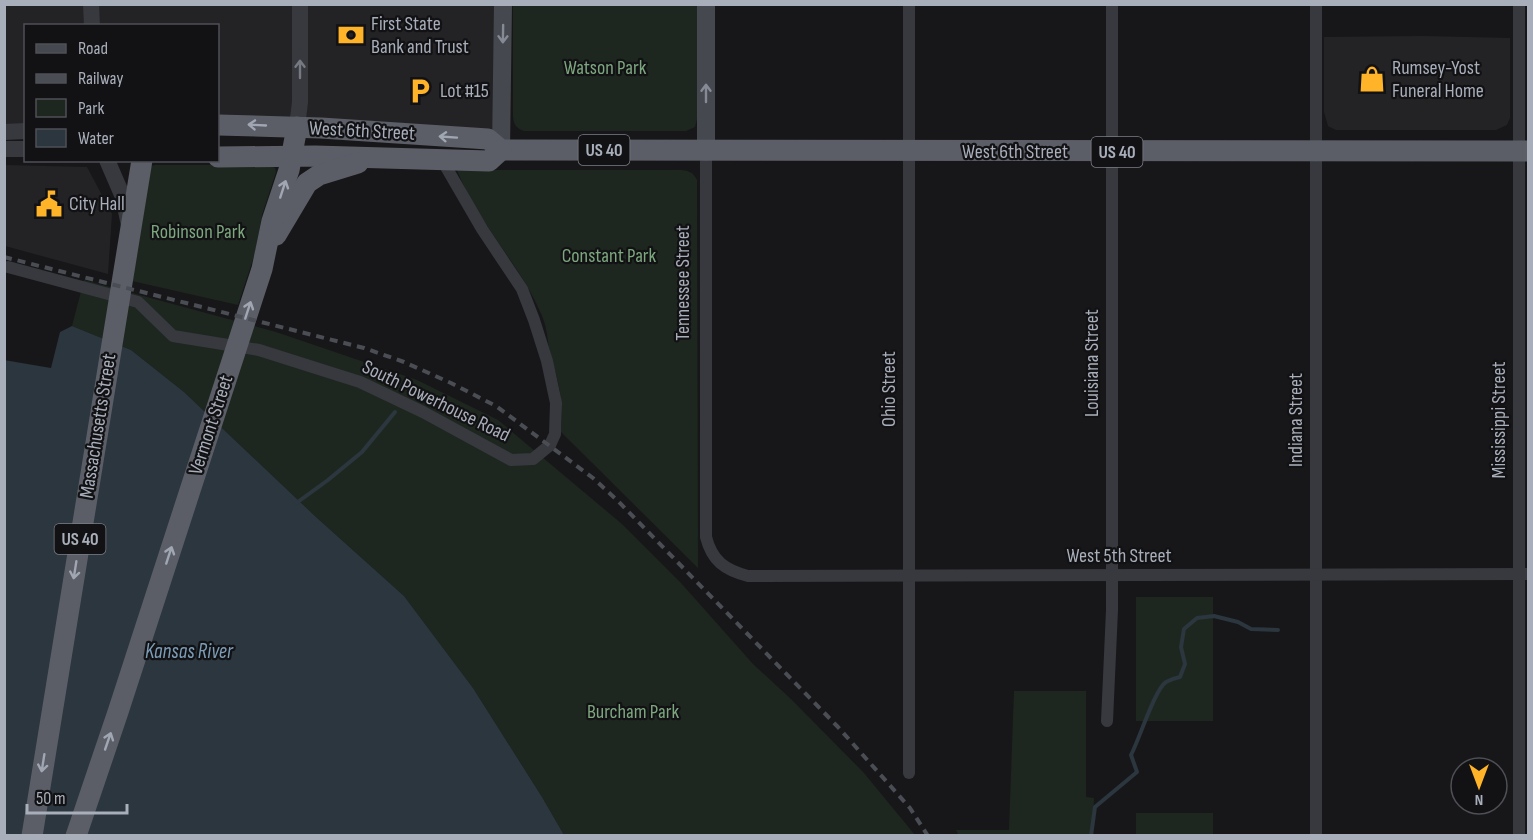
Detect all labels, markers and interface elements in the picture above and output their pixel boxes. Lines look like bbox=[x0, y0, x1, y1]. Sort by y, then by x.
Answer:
place label: First State Bank and Trust bbox=[371, 12, 469, 59]
bank icon: First State Bank and Trust bbox=[336, 20, 366, 50]
legend bbox=[24, 24, 219, 162]
one-way arrow bbox=[497, 24, 508, 44]
text: Road bbox=[78, 38, 108, 59]
park label: Watson Park bbox=[564, 56, 647, 80]
place label: Rumsey-Yost Funeral Home bbox=[1392, 56, 1484, 103]
one-way arrow bbox=[294, 60, 306, 80]
shop icon: Rumsey-Yost Funeral Home bbox=[1357, 64, 1387, 94]
text: Railway bbox=[78, 68, 123, 89]
parking icon: Lot #15 bbox=[405, 76, 435, 106]
place label: Lot #15 bbox=[440, 79, 489, 103]
one-way arrow bbox=[700, 84, 712, 104]
text: Park bbox=[78, 98, 104, 119]
street label: West 6th Street bbox=[308, 116, 416, 146]
one-way arrow bbox=[248, 120, 268, 131]
text: Water bbox=[78, 128, 114, 149]
one-way arrow bbox=[439, 131, 459, 142]
road number: US 40 bbox=[578, 135, 630, 165]
road number: US 40 bbox=[1092, 137, 1142, 167]
street label: West 6th Street bbox=[962, 140, 1068, 164]
one-way arrow bbox=[278, 180, 289, 199]
public building icon: City Hall bbox=[34, 189, 64, 219]
place label: City Hall bbox=[69, 192, 125, 216]
park label: Robinson Park bbox=[151, 220, 246, 244]
street label: Tennessee Street bbox=[671, 225, 695, 341]
park label: Constant Park bbox=[562, 244, 657, 268]
one-way arrow bbox=[244, 301, 255, 320]
street label: Louisiana Street bbox=[1080, 309, 1104, 417]
street label: Ohio Street bbox=[877, 351, 901, 427]
street label: Massachusetts Street bbox=[75, 352, 121, 500]
street label: South Powerhouse Road bbox=[358, 355, 514, 447]
street label: Mississippi Street bbox=[1487, 362, 1511, 478]
street label: Vermont Street bbox=[184, 372, 238, 478]
street label: Indiana Street bbox=[1284, 373, 1308, 467]
road number: US 40 bbox=[54, 524, 106, 554]
street label: West 5th Street bbox=[1066, 544, 1172, 568]
one-way arrow bbox=[164, 546, 175, 565]
one-way arrow bbox=[69, 560, 80, 580]
water label: Kansas River bbox=[145, 639, 234, 664]
park label: Burcham Park bbox=[587, 700, 679, 724]
one-way arrow bbox=[104, 732, 115, 750]
one-way arrow bbox=[38, 752, 49, 772]
north arrow bbox=[1449, 756, 1509, 816]
scale bar bbox=[27, 777, 128, 815]
text: 50 m bbox=[36, 788, 66, 809]
text: N bbox=[1475, 790, 1483, 809]

